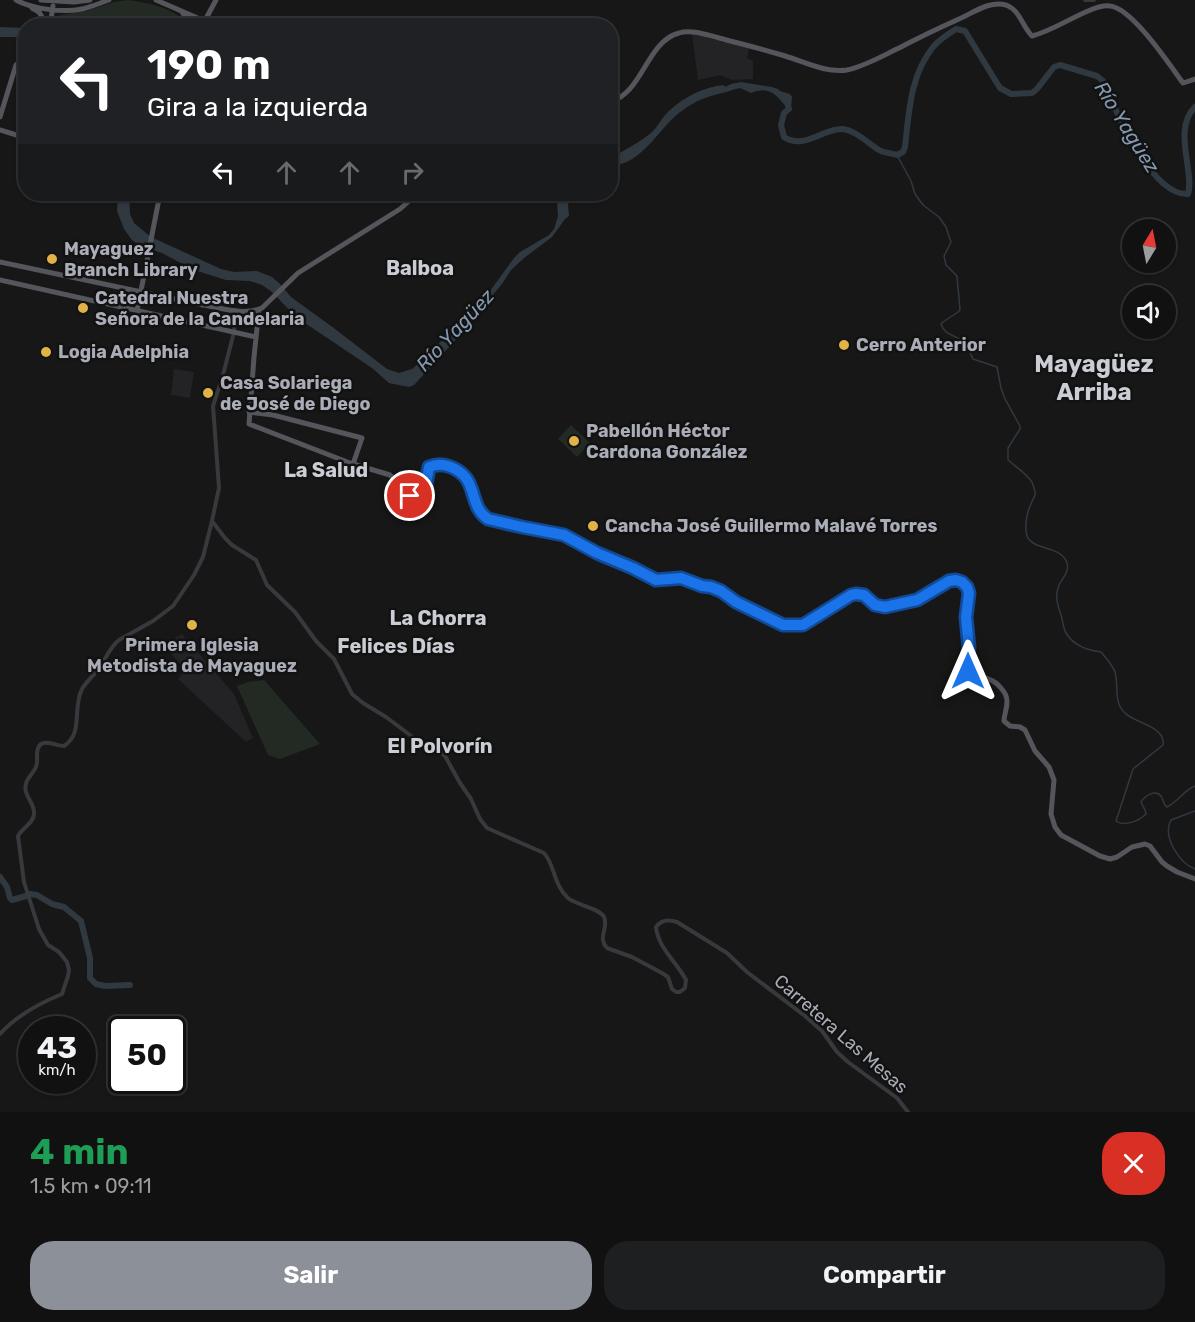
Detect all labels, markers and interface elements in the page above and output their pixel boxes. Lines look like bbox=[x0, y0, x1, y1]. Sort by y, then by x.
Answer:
text: 190 m bbox=[147, 40, 271, 90]
icon: left bbox=[48, 42, 126, 120]
water label: Río Yagüez bbox=[1089, 77, 1165, 177]
text: Gira a la izquierda bbox=[147, 91, 368, 123]
icon: left bbox=[207, 156, 240, 189]
icon: ahead bbox=[270, 156, 303, 189]
icon: ahead bbox=[333, 156, 366, 189]
icon: right bbox=[396, 156, 429, 189]
north arrow bbox=[1122, 219, 1176, 273]
map controls bbox=[1122, 219, 1176, 339]
place label: Mayaguez Branch Library bbox=[64, 238, 198, 281]
marker: Mayaguez Branch Library bbox=[45, 252, 59, 266]
district label: Balboa bbox=[386, 256, 454, 280]
water label: Río Yagüez bbox=[411, 284, 499, 376]
button: sound bbox=[1122, 285, 1176, 339]
place label: Catedral Nuestra Señora de la Candelaria bbox=[95, 287, 305, 330]
marker: Catedral Nuestra Señora de la Candelaria bbox=[76, 301, 90, 315]
place label: Cerro Anterior bbox=[856, 334, 986, 356]
marker: Cerro Anterior bbox=[837, 338, 851, 352]
place label: Logia Adelphia bbox=[58, 341, 189, 363]
marker: Logia Adelphia bbox=[39, 345, 53, 359]
district label: Mayagüez Arriba bbox=[1034, 350, 1154, 406]
place label: Casa Solariega de José de Diego bbox=[220, 372, 370, 415]
marker: Casa Solariega de José de Diego bbox=[201, 386, 215, 400]
place label: Pabellón Héctor Cardona González bbox=[586, 420, 748, 463]
marker: Pabellón Héctor Cardona González bbox=[567, 434, 581, 448]
district label: La Salud bbox=[284, 458, 368, 482]
pin bbox=[384, 470, 435, 521]
icon: arrive bbox=[393, 479, 426, 512]
place label: Cancha José Guillermo Malavé Torres bbox=[605, 515, 937, 537]
marker: Cancha José Guillermo Malavé Torres bbox=[586, 519, 600, 533]
district label: La Chorra bbox=[389, 606, 487, 630]
marker: Primera Iglesia Metodista de Mayaguez bbox=[185, 618, 199, 632]
place label: Primera Iglesia Metodista de Mayaguez bbox=[87, 634, 297, 677]
district label: Felices Días bbox=[337, 634, 455, 658]
position arrow bbox=[936, 639, 1000, 703]
district label: El Polvorín bbox=[387, 734, 493, 758]
street label: Carretera Las Mesas bbox=[770, 970, 912, 1098]
speed limit sign: 50 bbox=[108, 1016, 186, 1094]
text: 43 bbox=[37, 1030, 77, 1066]
text: km/h bbox=[38, 1061, 76, 1079]
text: 4 min bbox=[30, 1130, 129, 1173]
button: close bbox=[1102, 1132, 1165, 1195]
text: 1.5 km · 09:11 bbox=[30, 1174, 152, 1198]
button: Salir bbox=[30, 1241, 592, 1310]
button: Compartir bbox=[604, 1241, 1165, 1310]

